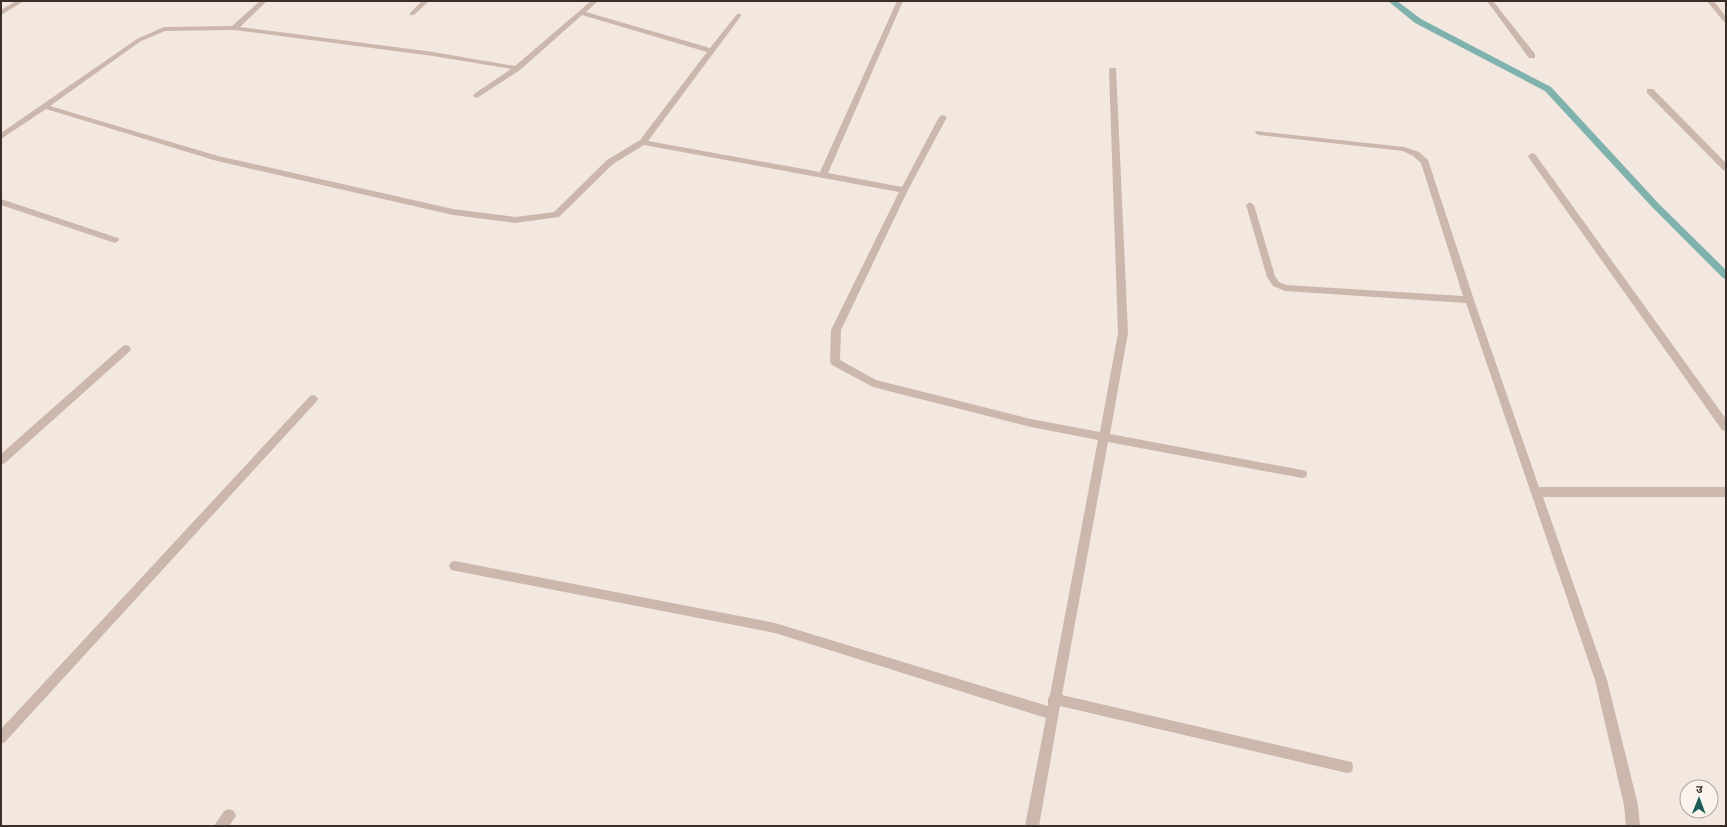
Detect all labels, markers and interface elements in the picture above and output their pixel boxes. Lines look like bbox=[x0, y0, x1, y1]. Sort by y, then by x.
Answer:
north arrow bbox=[1679, 779, 1719, 819]
text: उ bbox=[1696, 783, 1703, 796]

